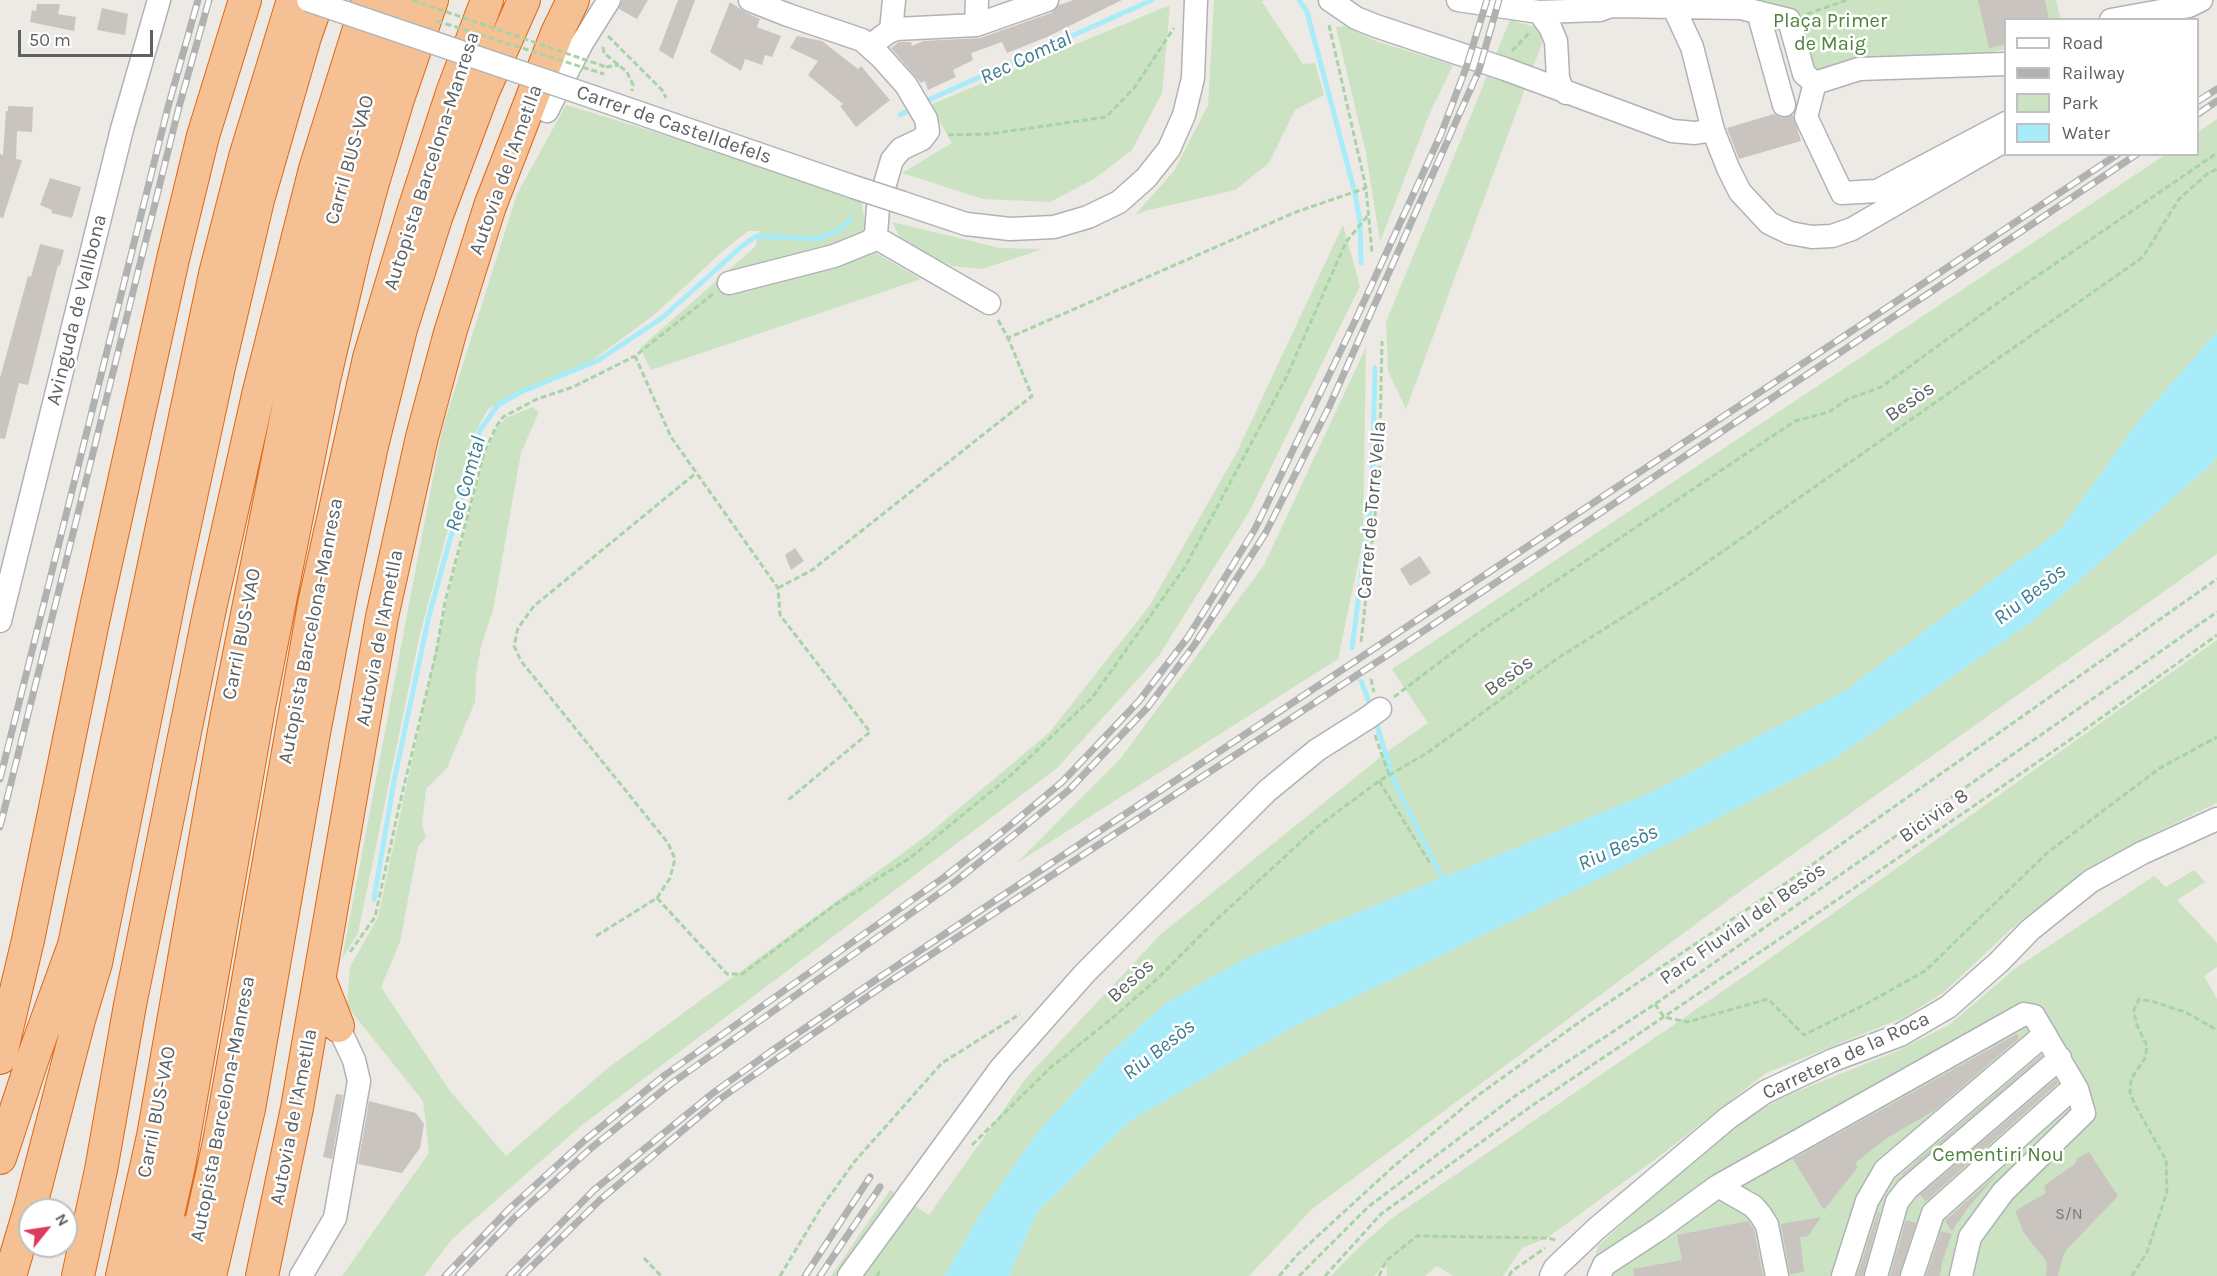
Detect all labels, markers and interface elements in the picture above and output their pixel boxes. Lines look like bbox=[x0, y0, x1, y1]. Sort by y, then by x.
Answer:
park label: Plaça Primer de Maig bbox=[1773, 9, 1887, 56]
scale bar bbox=[21, 18, 156, 56]
legend bbox=[2004, 18, 2199, 156]
water label: Rec Comtal bbox=[976, 26, 1076, 90]
text: 50 m bbox=[29, 29, 71, 51]
street label: Autopista Barcelona-Manresa bbox=[379, 29, 485, 293]
text: Road bbox=[2062, 32, 2103, 54]
text: Railway bbox=[2062, 62, 2125, 84]
street label: Carrer de Castelldefels bbox=[573, 80, 775, 170]
street label: Autovia de l'Ametlla bbox=[464, 82, 548, 258]
street label: Carril BUS-VAO bbox=[320, 92, 380, 228]
text: Park bbox=[2062, 92, 2099, 114]
text: Water bbox=[2062, 122, 2110, 144]
street label: Avinguda de Vallbona bbox=[42, 212, 112, 408]
street label: Besòs bbox=[1881, 376, 1939, 428]
street label: Carrer de Torre Vella bbox=[1352, 420, 1392, 600]
water label: Rec Comtal bbox=[440, 433, 492, 535]
street label: Autopista Barcelona-Manresa bbox=[273, 496, 349, 766]
street label: Autovia de l'Ametlla bbox=[351, 548, 409, 728]
water label: Riu Besòs bbox=[1989, 559, 2071, 631]
street label: Carril BUS-VAO bbox=[217, 566, 267, 702]
street label: Besòs bbox=[1480, 650, 1538, 702]
street label: Bicivia 8 bbox=[1895, 784, 1973, 848]
water label: Riu Besòs bbox=[1574, 819, 1662, 877]
street label: Parc Fluvial del Besòs bbox=[1655, 858, 1831, 990]
street label: Besòs bbox=[1103, 954, 1159, 1008]
street label: Autopista Barcelona-Manresa bbox=[185, 974, 261, 1244]
street label: Carretera de la Roca bbox=[1759, 1007, 1933, 1105]
water label: Riu Besòs bbox=[1118, 1014, 1200, 1086]
street label: Autovia de l'Ametlla bbox=[265, 1027, 323, 1207]
street label: Carril BUS-VAO bbox=[132, 1044, 182, 1180]
park label: Cementiri Nou bbox=[1932, 1143, 2064, 1167]
north arrow bbox=[18, 1198, 78, 1258]
house number: S/N bbox=[2055, 1204, 2083, 1224]
text: N bbox=[51, 1210, 73, 1229]

